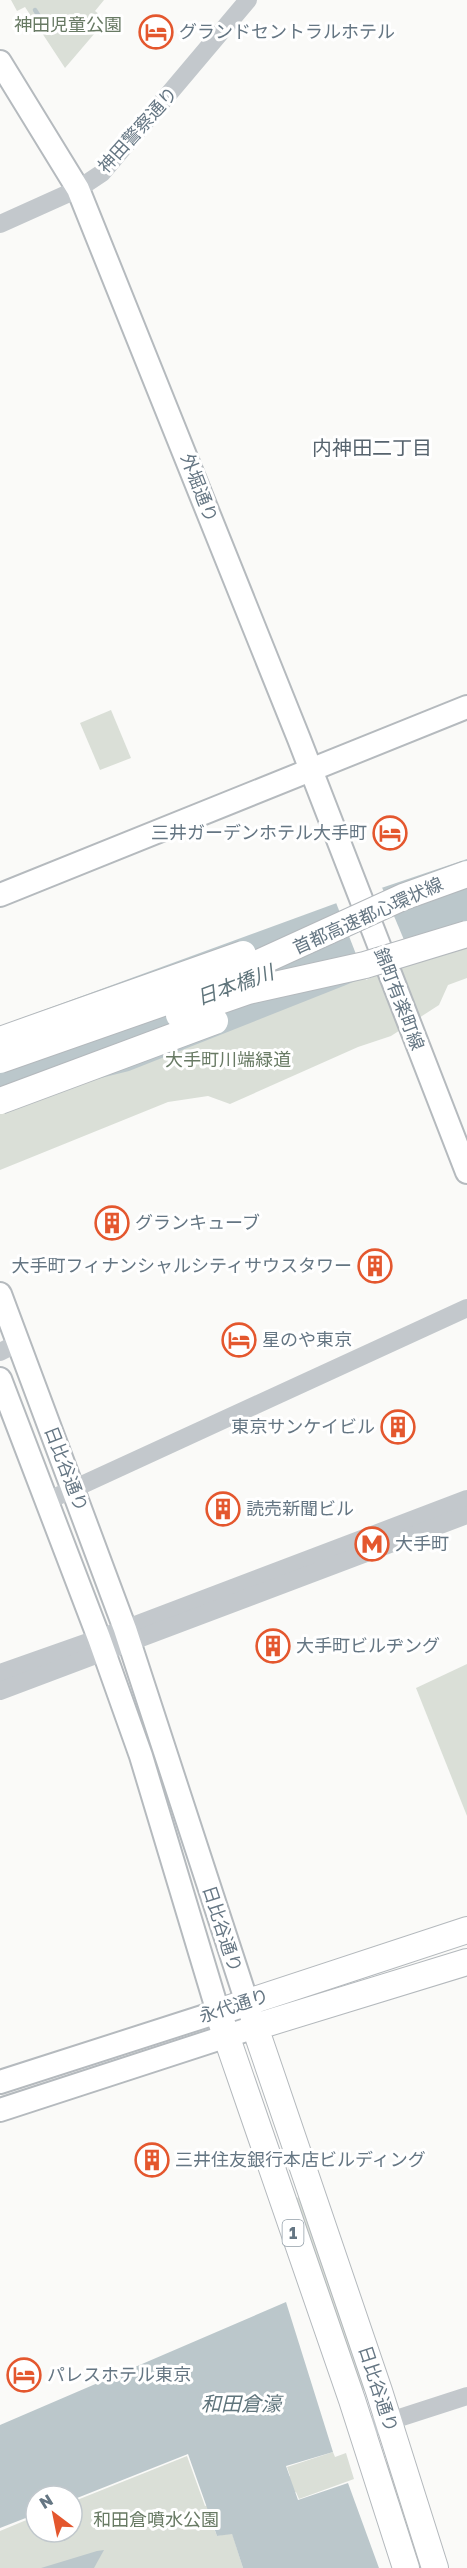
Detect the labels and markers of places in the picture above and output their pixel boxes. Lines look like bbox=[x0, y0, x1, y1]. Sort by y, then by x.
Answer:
hotel icon: グランドセントラルホテル bbox=[138, 14, 174, 50]
place label: グランドセントラルホテル bbox=[179, 20, 395, 42]
hotel icon: 三井ガーデンホテル大手町 bbox=[372, 815, 408, 851]
place label: 三井ガーデンホテル大手町 bbox=[151, 821, 367, 843]
building icon: グランキューブ bbox=[94, 1205, 130, 1241]
place label: グランキューブ bbox=[135, 1211, 260, 1233]
building icon: 大手町フィナンシャルシティサウスタワー bbox=[357, 1248, 393, 1284]
place label: 大手町フィナンシャルシティサウスタワー bbox=[11, 1254, 352, 1276]
hotel icon: 星のや東京 bbox=[221, 1322, 257, 1358]
place label: 星のや東京 bbox=[262, 1328, 352, 1350]
building icon: 東京サンケイビル bbox=[380, 1409, 416, 1445]
place label: 東京サンケイビル bbox=[231, 1415, 375, 1437]
building icon: 読売新聞ビル bbox=[205, 1491, 241, 1527]
place label: 読売新聞ビル bbox=[246, 1497, 354, 1519]
metro station icon: 大手町 bbox=[354, 1526, 390, 1562]
place label: 大手町 bbox=[395, 1532, 449, 1554]
building icon: 大手町ビルヂング bbox=[255, 1628, 291, 1664]
place label: 大手町ビルヂング bbox=[296, 1634, 440, 1656]
building icon: 三井住友銀行本店ビルディング bbox=[134, 2142, 170, 2178]
place label: 三井住友銀行本店ビルディング bbox=[175, 2148, 426, 2170]
hotel icon: パレスホテル東京 bbox=[6, 2357, 42, 2393]
place label: パレスホテル東京 bbox=[47, 2363, 191, 2385]

